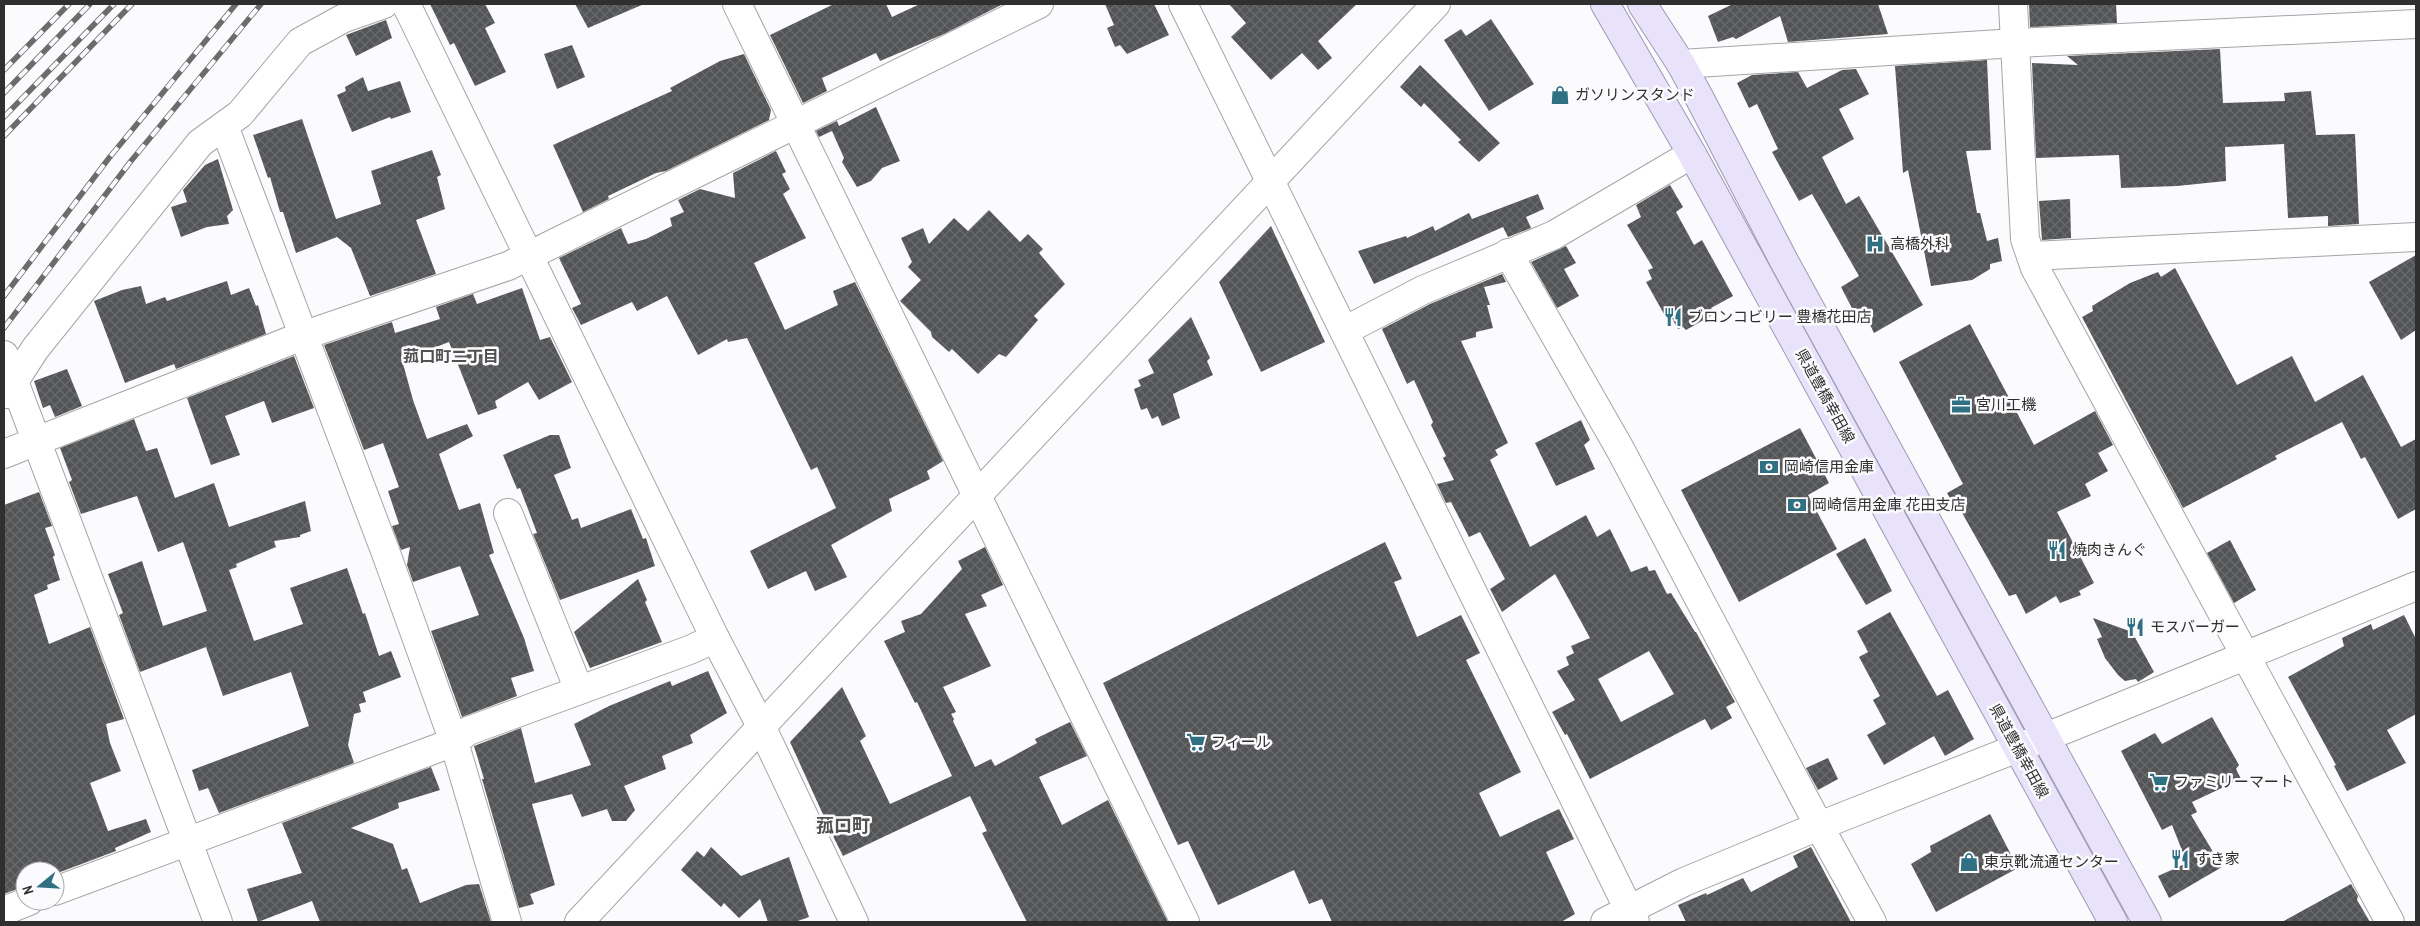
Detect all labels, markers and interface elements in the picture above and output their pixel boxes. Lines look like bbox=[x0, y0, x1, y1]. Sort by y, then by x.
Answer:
shop icon: ガソリンスタンド bbox=[1549, 84, 1571, 106]
place label: ガソリンスタンド bbox=[1575, 84, 1695, 105]
hospital icon: 高橋外科 bbox=[1864, 233, 1886, 255]
place label: 高橋外科 bbox=[1890, 233, 1950, 254]
restaurant icon: ブロンコビリー 豊橋花田店 bbox=[1662, 306, 1684, 328]
place label: ブロンコビリー 豊橋花田店 bbox=[1688, 306, 1871, 327]
district label: 菰口町二丁目 bbox=[403, 345, 499, 367]
street label: 県道豊橋幸田線 bbox=[1791, 345, 1860, 447]
office icon: 宮川工機 bbox=[1950, 394, 1972, 416]
place label: 宮川工機 bbox=[1976, 394, 2036, 415]
bank icon: 岡崎信用金庫 bbox=[1758, 456, 1780, 478]
place label: 岡崎信用金庫 bbox=[1784, 456, 1874, 477]
bank icon: 岡崎信用金庫 花田支店 bbox=[1786, 494, 1808, 516]
place label: 岡崎信用金庫 花田支店 bbox=[1812, 494, 1965, 515]
restaurant icon: 焼肉きんぐ bbox=[2046, 539, 2068, 561]
place label: 焼肉きんぐ bbox=[2072, 539, 2147, 560]
restaurant icon: モスバーガー bbox=[2124, 616, 2146, 638]
place label: モスバーガー bbox=[2150, 616, 2240, 637]
street label: 県道豊橋幸田線 bbox=[1985, 700, 2054, 802]
supermarket icon: フィール bbox=[1185, 731, 1207, 753]
place label: フィール bbox=[1211, 731, 1271, 752]
supermarket icon: ファミリーマート bbox=[2148, 771, 2170, 793]
place label: ファミリーマート bbox=[2174, 771, 2294, 792]
district label: 菰口町 bbox=[816, 813, 870, 838]
restaurant icon: すき家 bbox=[2169, 848, 2191, 870]
place label: すき家 bbox=[2195, 848, 2240, 869]
shop icon: 東京靴流通センター bbox=[1958, 851, 1980, 873]
place label: 東京靴流通センター bbox=[1984, 851, 2119, 872]
north arrow bbox=[15, 861, 65, 911]
text: N bbox=[18, 883, 37, 897]

